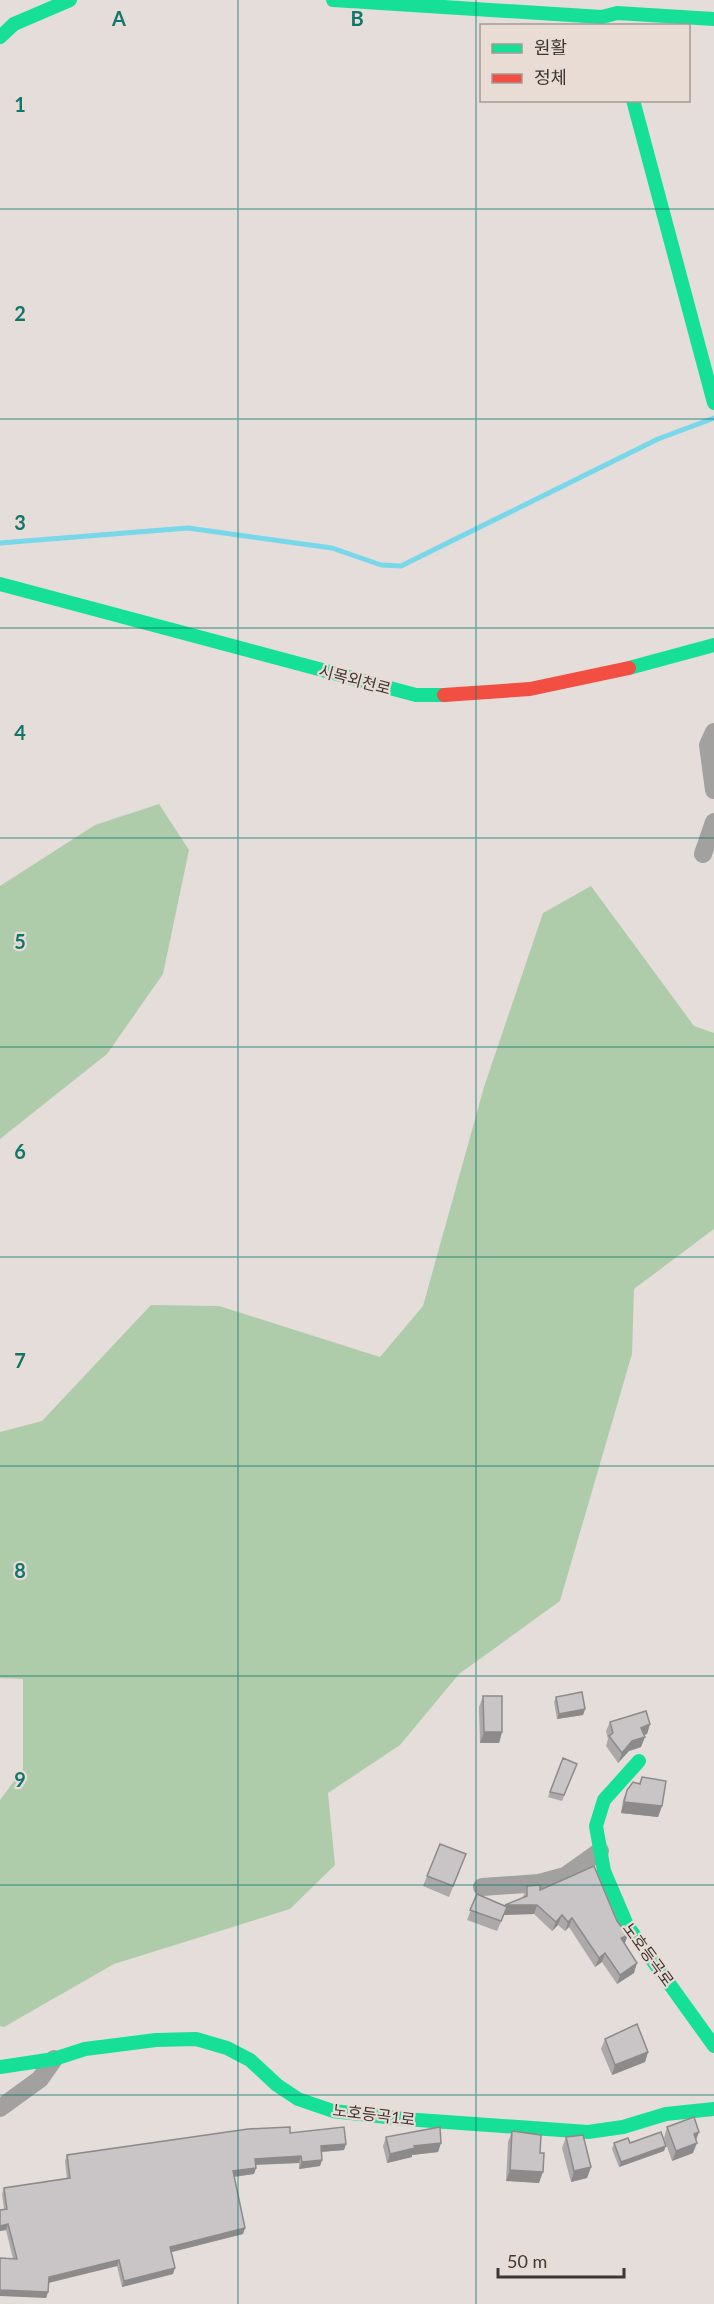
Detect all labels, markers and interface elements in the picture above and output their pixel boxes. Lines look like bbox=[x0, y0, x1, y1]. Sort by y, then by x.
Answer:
text: A bbox=[111, 6, 126, 30]
text: B bbox=[350, 6, 364, 30]
legend bbox=[480, 24, 690, 102]
text: 원활 bbox=[534, 36, 567, 58]
text: 정체 bbox=[534, 66, 567, 88]
text: 1 bbox=[14, 92, 26, 116]
text: 2 bbox=[14, 301, 26, 325]
text: 3 bbox=[14, 510, 26, 534]
street label: 시목외천로 bbox=[317, 660, 393, 698]
text: 4 bbox=[14, 720, 26, 744]
text: 5 bbox=[14, 929, 26, 953]
text: 6 bbox=[14, 1139, 26, 1163]
text: 7 bbox=[14, 1348, 26, 1372]
text: 8 bbox=[14, 1558, 26, 1582]
text: 9 bbox=[14, 1767, 26, 1791]
street label: 노호등곡로 bbox=[620, 1919, 678, 1990]
street label: 노호등곡1로 bbox=[332, 2100, 417, 2129]
scale bar bbox=[498, 2241, 624, 2279]
text: 50 m bbox=[507, 2250, 547, 2272]

